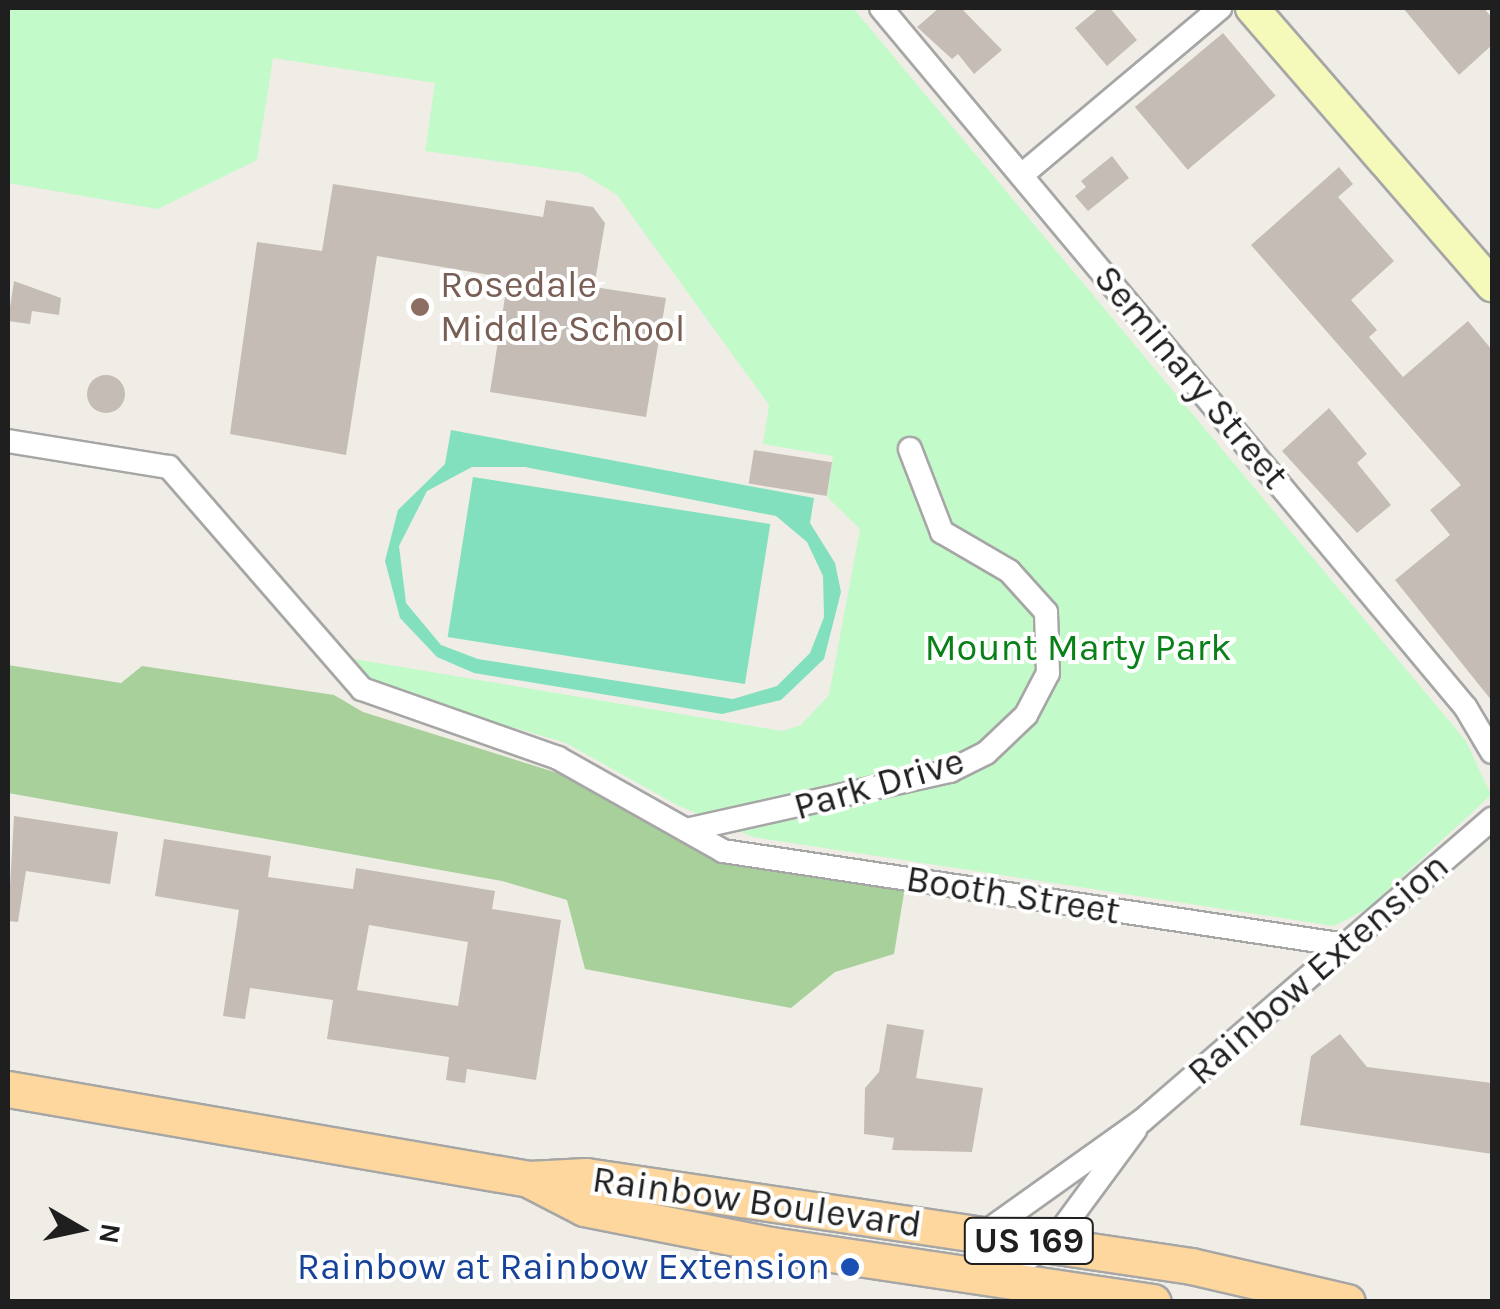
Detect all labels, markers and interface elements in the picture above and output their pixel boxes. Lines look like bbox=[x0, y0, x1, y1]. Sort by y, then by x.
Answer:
street label: Seminary Street bbox=[1084, 256, 1298, 498]
place label: Rosedale Middle School bbox=[440, 262, 685, 352]
marker: Rosedale Middle School bbox=[409, 296, 431, 318]
park label: Mount Marty Park bbox=[924, 625, 1232, 671]
street label: Park Drive bbox=[789, 738, 969, 830]
street label: Rainbow Extension bbox=[1178, 843, 1458, 1095]
street label: Booth Street bbox=[903, 856, 1123, 934]
street label: Rainbow Boulevard bbox=[589, 1156, 925, 1248]
north arrow bbox=[30, 1179, 130, 1279]
road number: US 169 bbox=[962, 1211, 1096, 1271]
text: N bbox=[92, 1221, 128, 1246]
place label: Rainbow at Rainbow Extension bbox=[297, 1244, 830, 1290]
marker: Rainbow at Rainbow Extension bbox=[839, 1256, 861, 1278]

